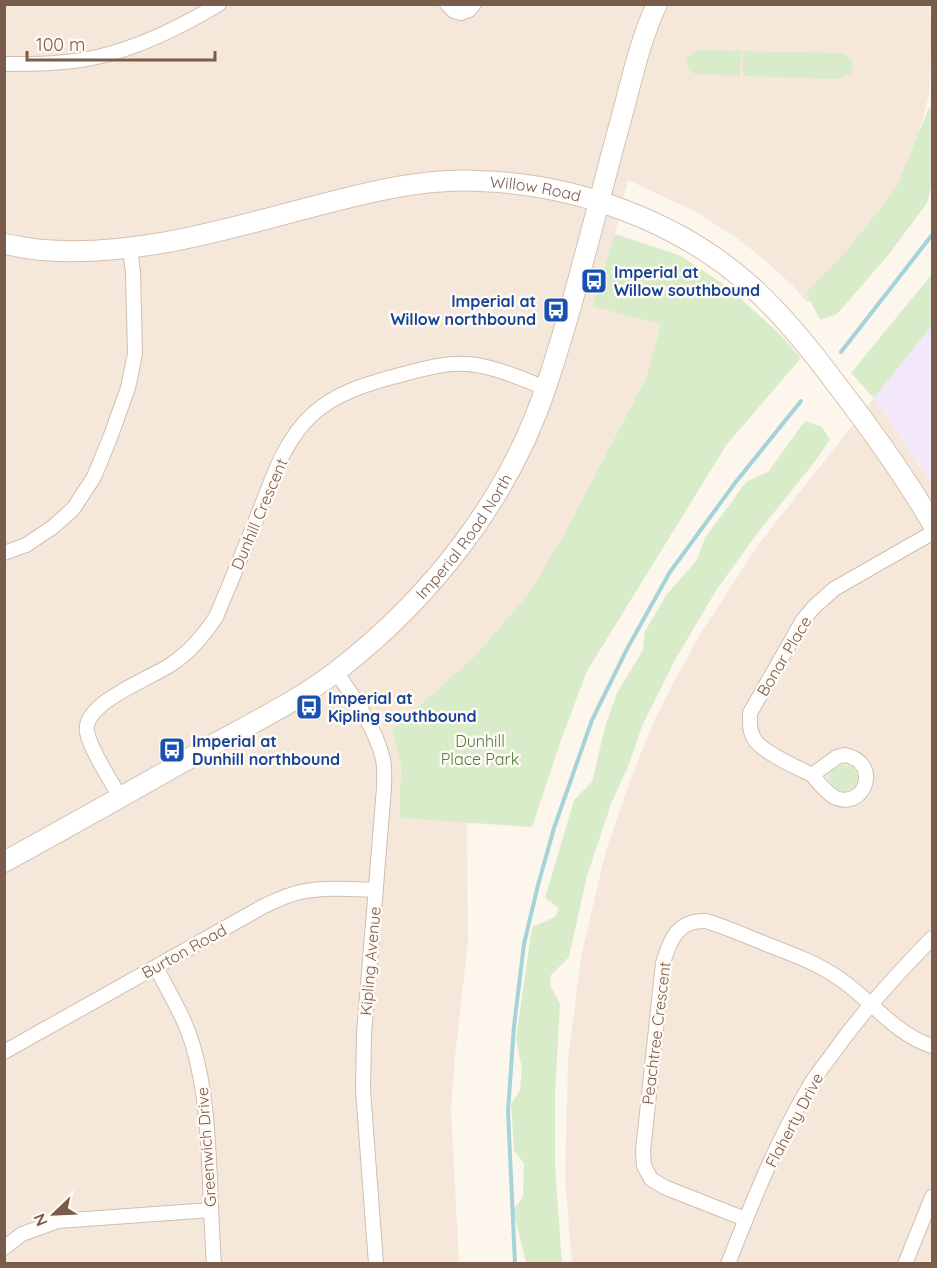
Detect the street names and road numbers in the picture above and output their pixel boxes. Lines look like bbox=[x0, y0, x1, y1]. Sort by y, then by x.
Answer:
street label: Willow Road bbox=[489, 171, 583, 206]
street label: Dunhill Crescent bbox=[227, 455, 291, 573]
street label: Imperial Road North bbox=[411, 470, 516, 603]
street label: Bonar Place bbox=[752, 612, 816, 700]
street label: Kipling Avenue bbox=[355, 906, 385, 1016]
street label: Burton Road bbox=[138, 919, 230, 983]
street label: Peachtree Crescent bbox=[637, 960, 675, 1106]
street label: Flaherty Drive bbox=[761, 1069, 827, 1171]
street label: Greenwich Drive bbox=[192, 1086, 220, 1208]

